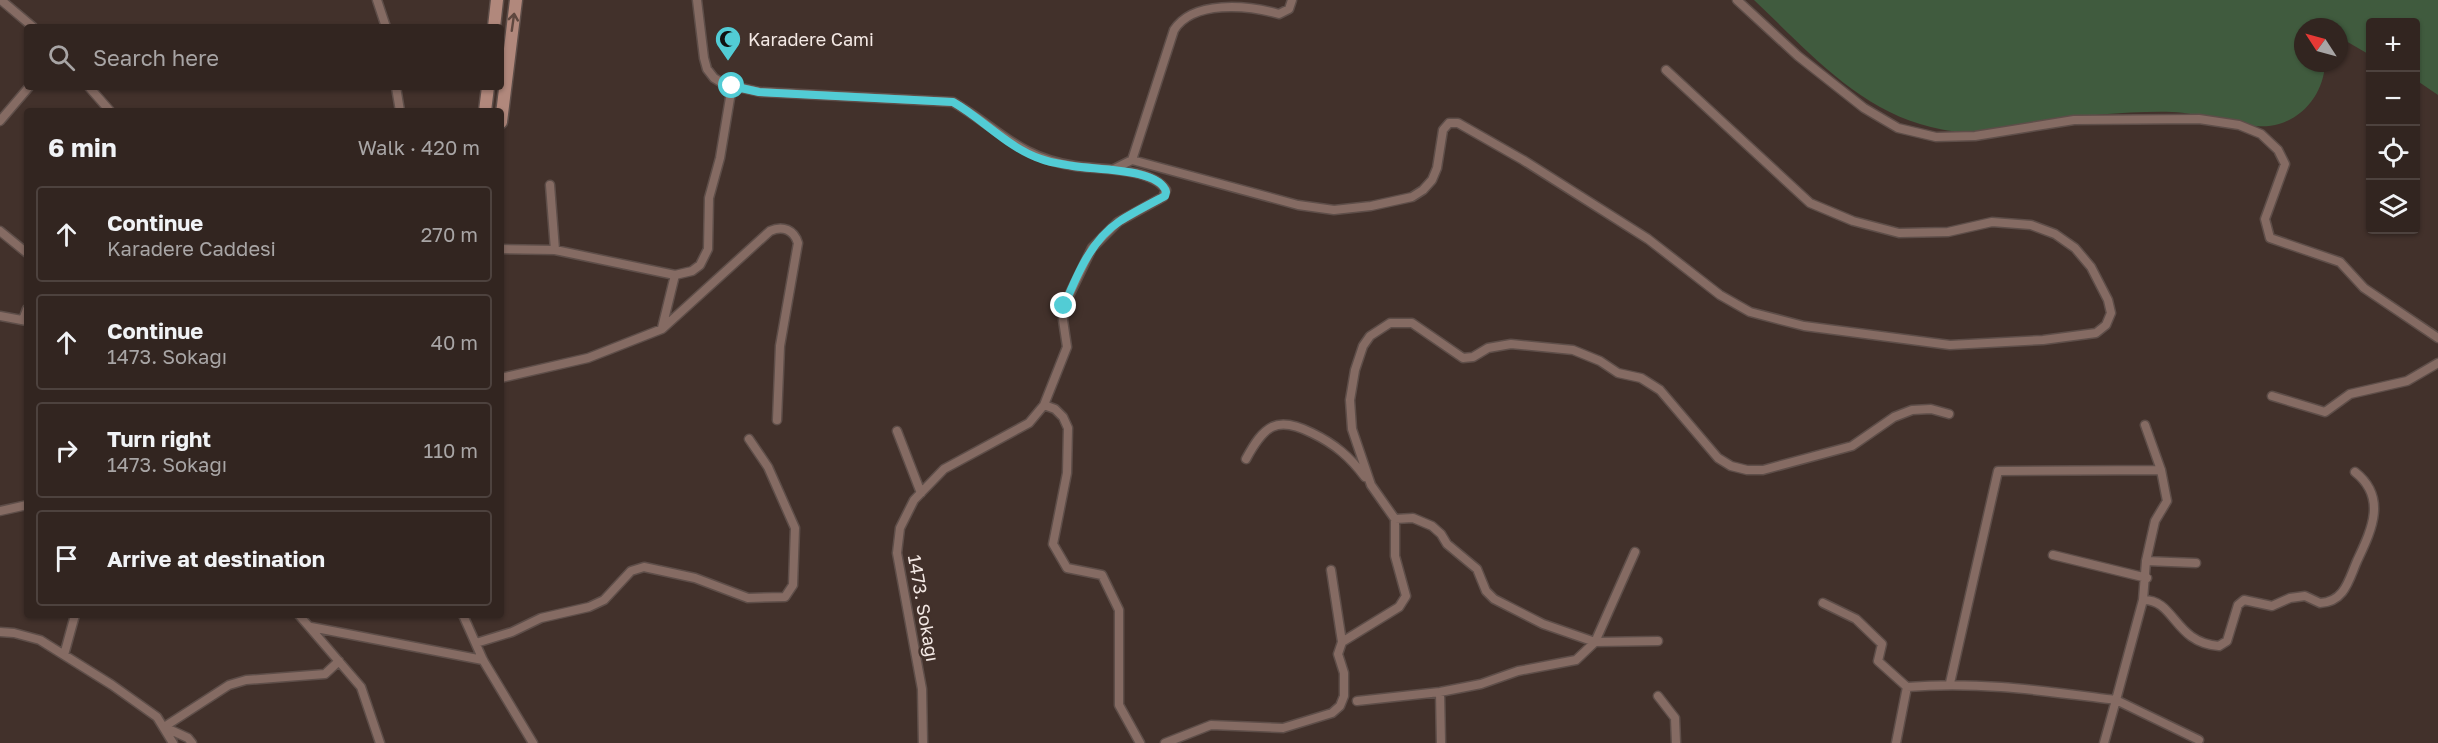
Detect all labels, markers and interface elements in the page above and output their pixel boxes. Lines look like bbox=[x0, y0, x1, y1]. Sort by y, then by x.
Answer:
one-way arrow bbox=[508, 13, 519, 33]
north arrow bbox=[2294, 18, 2348, 72]
map controls bbox=[2366, 18, 2420, 234]
button: + bbox=[2366, 18, 2420, 72]
search box bbox=[24, 24, 504, 90]
mosque icon: Karadere Cami bbox=[713, 24, 743, 62]
place label: Karadere Cami bbox=[748, 28, 874, 50]
icon: search bbox=[45, 41, 78, 74]
text: Search here bbox=[93, 44, 219, 71]
route start bbox=[718, 72, 744, 98]
button: − bbox=[2366, 72, 2420, 126]
button: locate bbox=[2366, 126, 2420, 180]
text: 6 min bbox=[48, 132, 117, 163]
text: Walk · 420 m bbox=[358, 135, 480, 159]
button: layers bbox=[2366, 180, 2420, 234]
text: Continue bbox=[107, 209, 203, 236]
icon: ahead bbox=[50, 218, 83, 251]
text: 270 m bbox=[421, 222, 478, 246]
text: Karadere Caddesi bbox=[107, 236, 276, 260]
route end bbox=[1050, 292, 1076, 318]
text: Continue bbox=[107, 317, 203, 344]
icon: ahead bbox=[50, 326, 83, 359]
text: 40 m bbox=[431, 330, 478, 354]
text: 1473. Sokağı bbox=[107, 344, 227, 368]
text: Turn right bbox=[107, 425, 211, 452]
icon: right bbox=[50, 434, 83, 467]
text: 110 m bbox=[424, 438, 478, 462]
text: 1473. Sokağı bbox=[107, 452, 227, 476]
icon: arrive bbox=[50, 542, 83, 575]
text: Arrive at destination bbox=[107, 545, 325, 572]
street label: 1473. Sokağı bbox=[904, 553, 944, 663]

